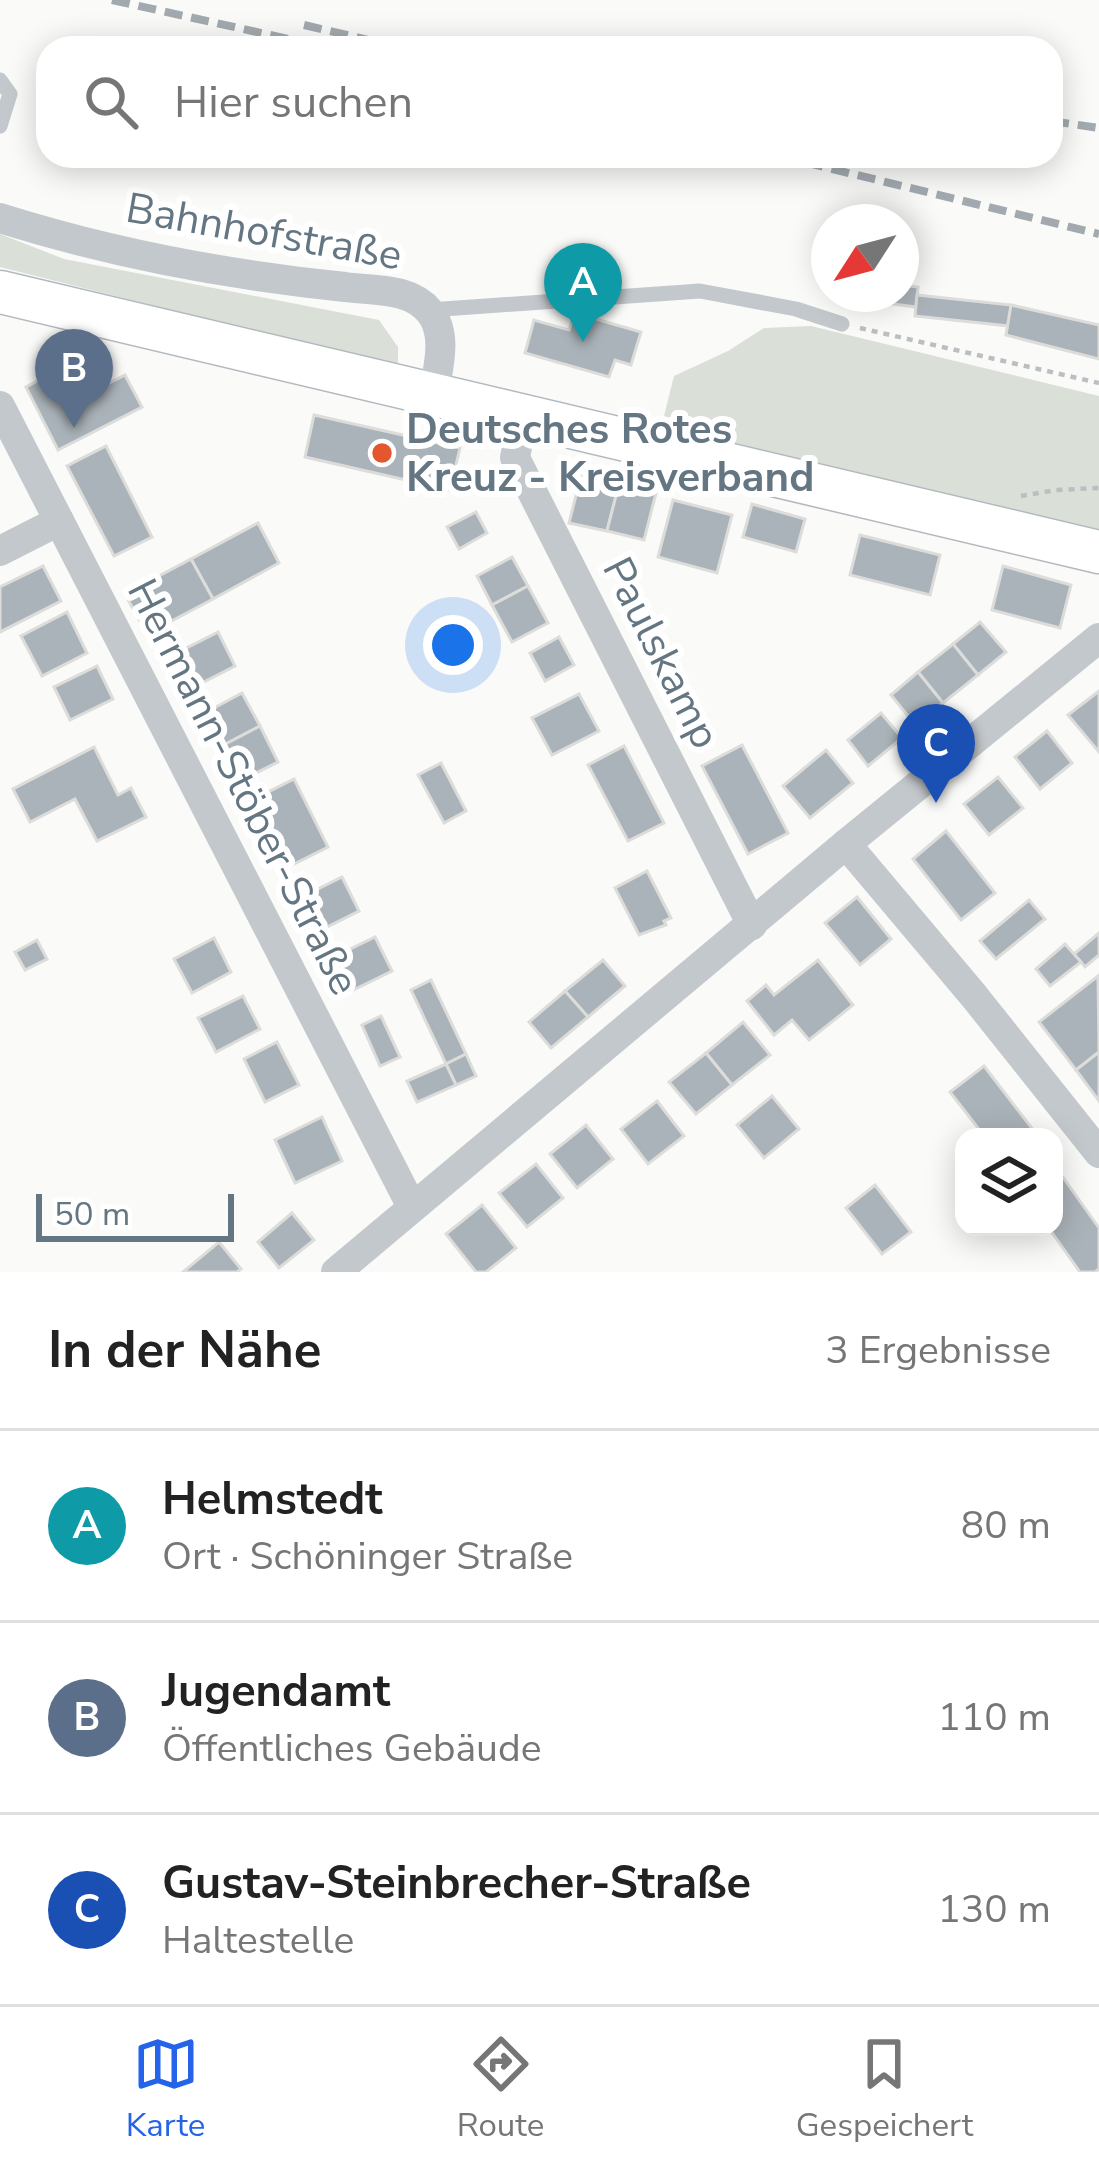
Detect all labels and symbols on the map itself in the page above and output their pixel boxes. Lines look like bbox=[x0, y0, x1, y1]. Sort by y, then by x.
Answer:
street label: Bahnhofstraße bbox=[122, 180, 406, 284]
north arrow bbox=[811, 204, 919, 312]
pin: A bbox=[544, 243, 622, 342]
pin: B bbox=[35, 329, 113, 428]
place label: Deutsches Rotes Kreuz - Kreisverband bbox=[406, 401, 814, 506]
marker: Deutsches Rotes Kreuz - Kreisverband bbox=[369, 440, 395, 466]
street label: Paulskamp bbox=[589, 548, 733, 758]
street label: Hermann-Stöber-Straße bbox=[113, 569, 373, 1005]
your location bbox=[423, 615, 483, 675]
pin: C bbox=[897, 704, 975, 803]
scale bar bbox=[36, 1188, 234, 1241]

